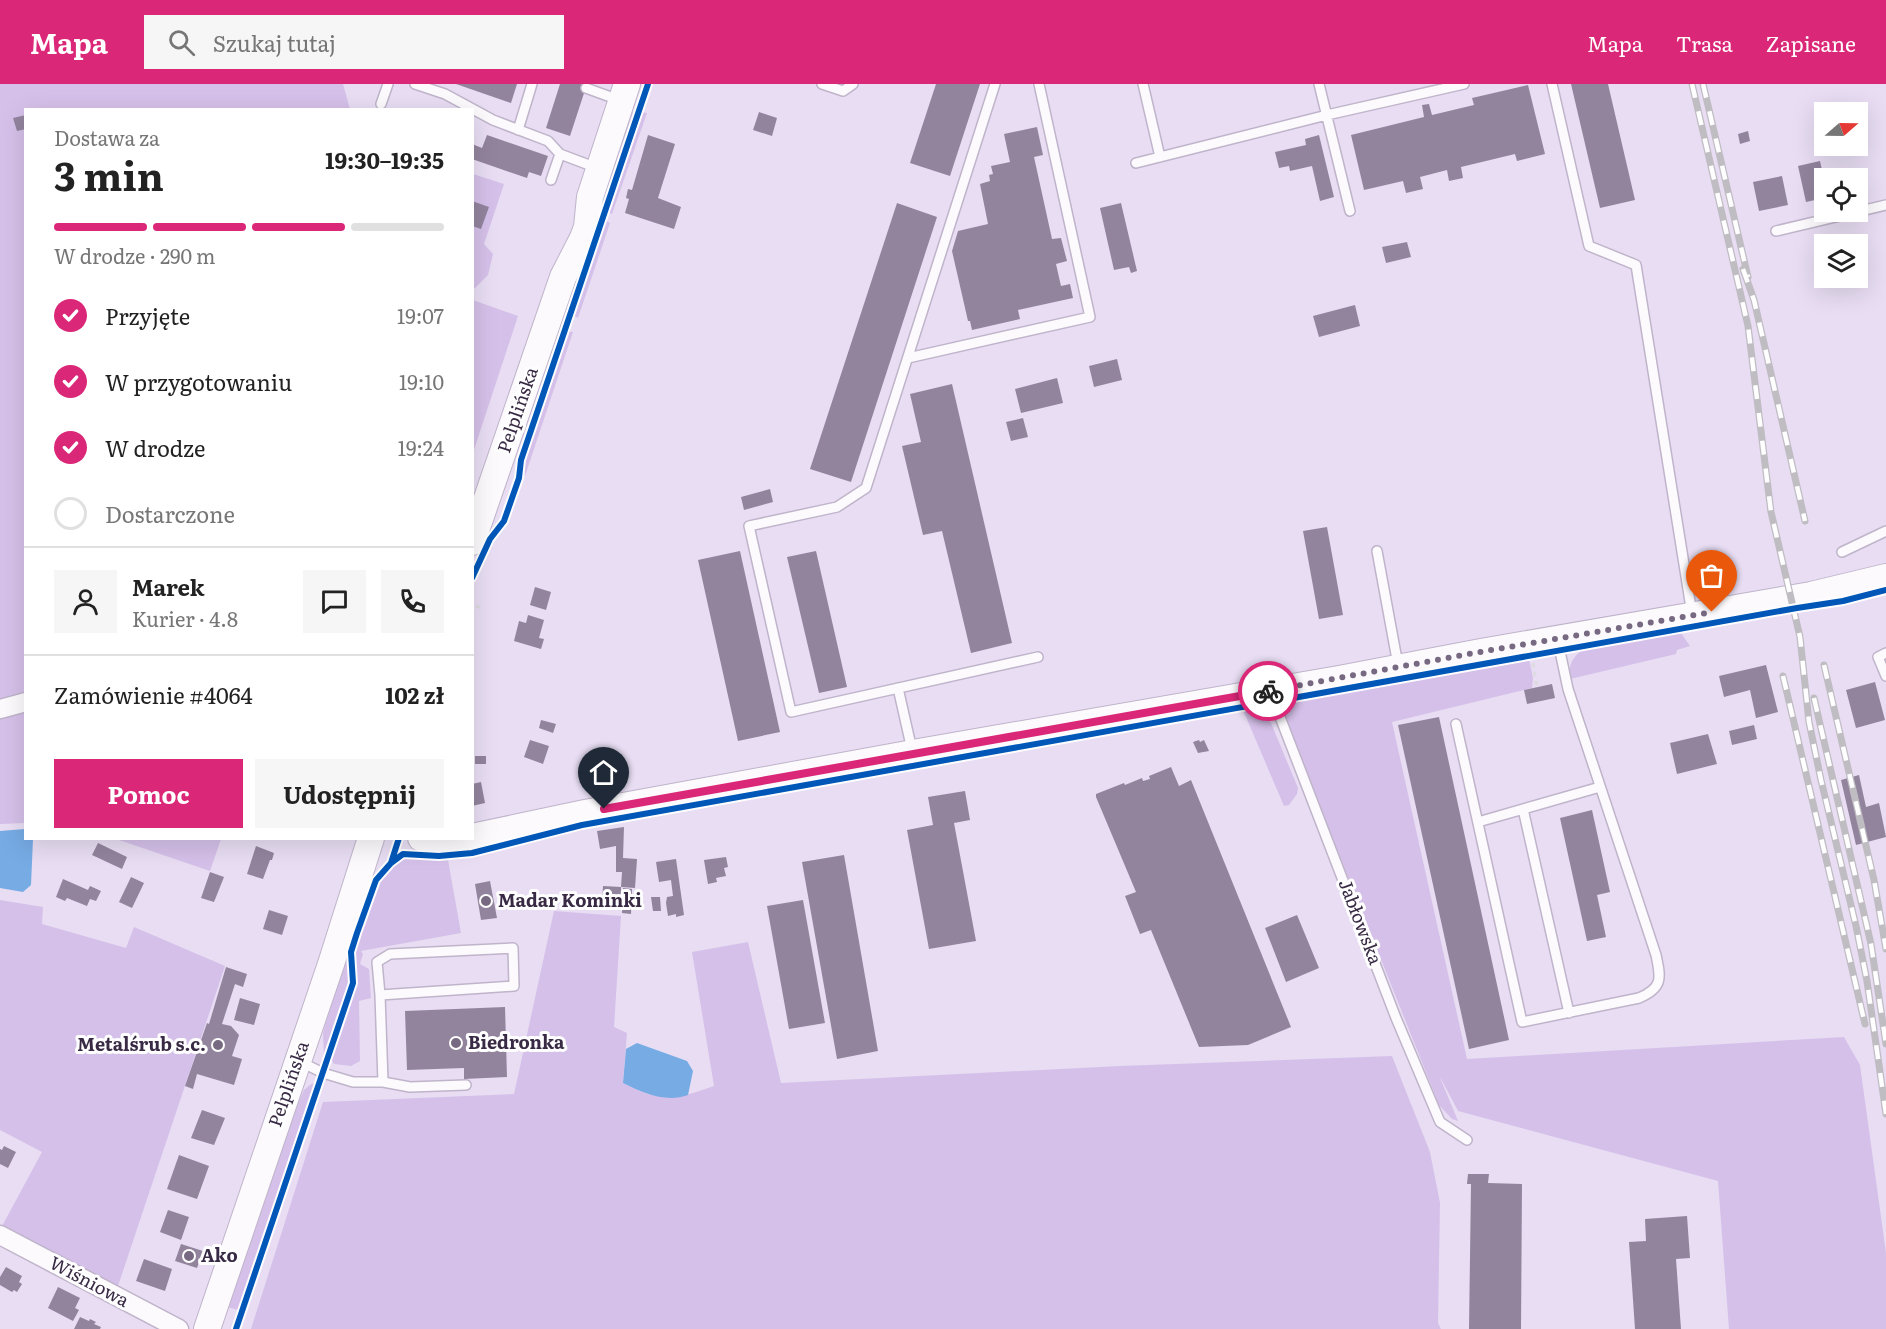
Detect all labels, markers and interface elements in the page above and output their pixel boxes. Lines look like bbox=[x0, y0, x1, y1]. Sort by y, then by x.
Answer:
search box bbox=[144, 15, 564, 69]
text: Mapa bbox=[30, 21, 108, 63]
icon: search bbox=[165, 26, 198, 59]
text: Szukaj tutaj bbox=[213, 26, 336, 59]
text: Mapa bbox=[1587, 27, 1643, 58]
text: Trasa bbox=[1676, 27, 1733, 58]
text: Zapisane bbox=[1766, 27, 1856, 58]
north arrow bbox=[1814, 102, 1868, 156]
map controls bbox=[1814, 102, 1868, 288]
text: Dostawa za bbox=[54, 122, 160, 152]
text: 19:30–19:35 bbox=[325, 143, 444, 176]
text: 3 min bbox=[54, 145, 164, 203]
button: locate bbox=[1814, 168, 1868, 222]
button: layers bbox=[1814, 234, 1868, 288]
text: W drodze · 290 m bbox=[54, 240, 216, 270]
icon: check bbox=[54, 299, 87, 332]
text: Przyjęte bbox=[105, 299, 190, 332]
text: 19:07 bbox=[397, 300, 444, 330]
street label: Pelplińska bbox=[489, 363, 544, 456]
icon: check bbox=[54, 365, 87, 398]
text: W przygotowaniu bbox=[105, 365, 292, 398]
text: 19:10 bbox=[399, 366, 444, 396]
icon: check bbox=[54, 431, 87, 464]
text: W drodze bbox=[105, 431, 205, 464]
text: 19:24 bbox=[398, 432, 444, 462]
text: Dostarczone bbox=[105, 497, 235, 530]
pin bbox=[1686, 550, 1737, 612]
icon: bag bbox=[1695, 559, 1728, 592]
button: person bbox=[54, 570, 117, 633]
text: Marek bbox=[132, 570, 205, 603]
button: chat bbox=[303, 570, 366, 633]
button: phone bbox=[381, 570, 444, 633]
text: Kurier · 4.8 bbox=[132, 603, 238, 633]
courier bbox=[1238, 661, 1298, 721]
icon: bike bbox=[1252, 675, 1285, 708]
text: Zamówienie #4064 bbox=[54, 678, 253, 711]
text: 102 zł bbox=[385, 678, 444, 711]
pin bbox=[578, 747, 629, 809]
icon: home bbox=[587, 756, 620, 789]
button: Pomoc bbox=[54, 759, 243, 828]
button: Udostępnij bbox=[255, 759, 444, 828]
street label: Jabłowska bbox=[1333, 875, 1390, 968]
place label: Madar Kominki bbox=[498, 886, 642, 913]
marker: Madar Kominki bbox=[479, 894, 493, 908]
place label: Biedronka bbox=[468, 1028, 565, 1055]
place label: Metalśrub s.c. bbox=[77, 1030, 206, 1057]
marker: Biedronka bbox=[449, 1036, 463, 1050]
street label: Pelplińska bbox=[260, 1037, 315, 1130]
marker: Metalśrub s.c. bbox=[211, 1038, 225, 1052]
place label: Ako bbox=[201, 1241, 238, 1268]
street label: Wiśniowa bbox=[45, 1248, 135, 1313]
marker: Ako bbox=[182, 1249, 196, 1263]

